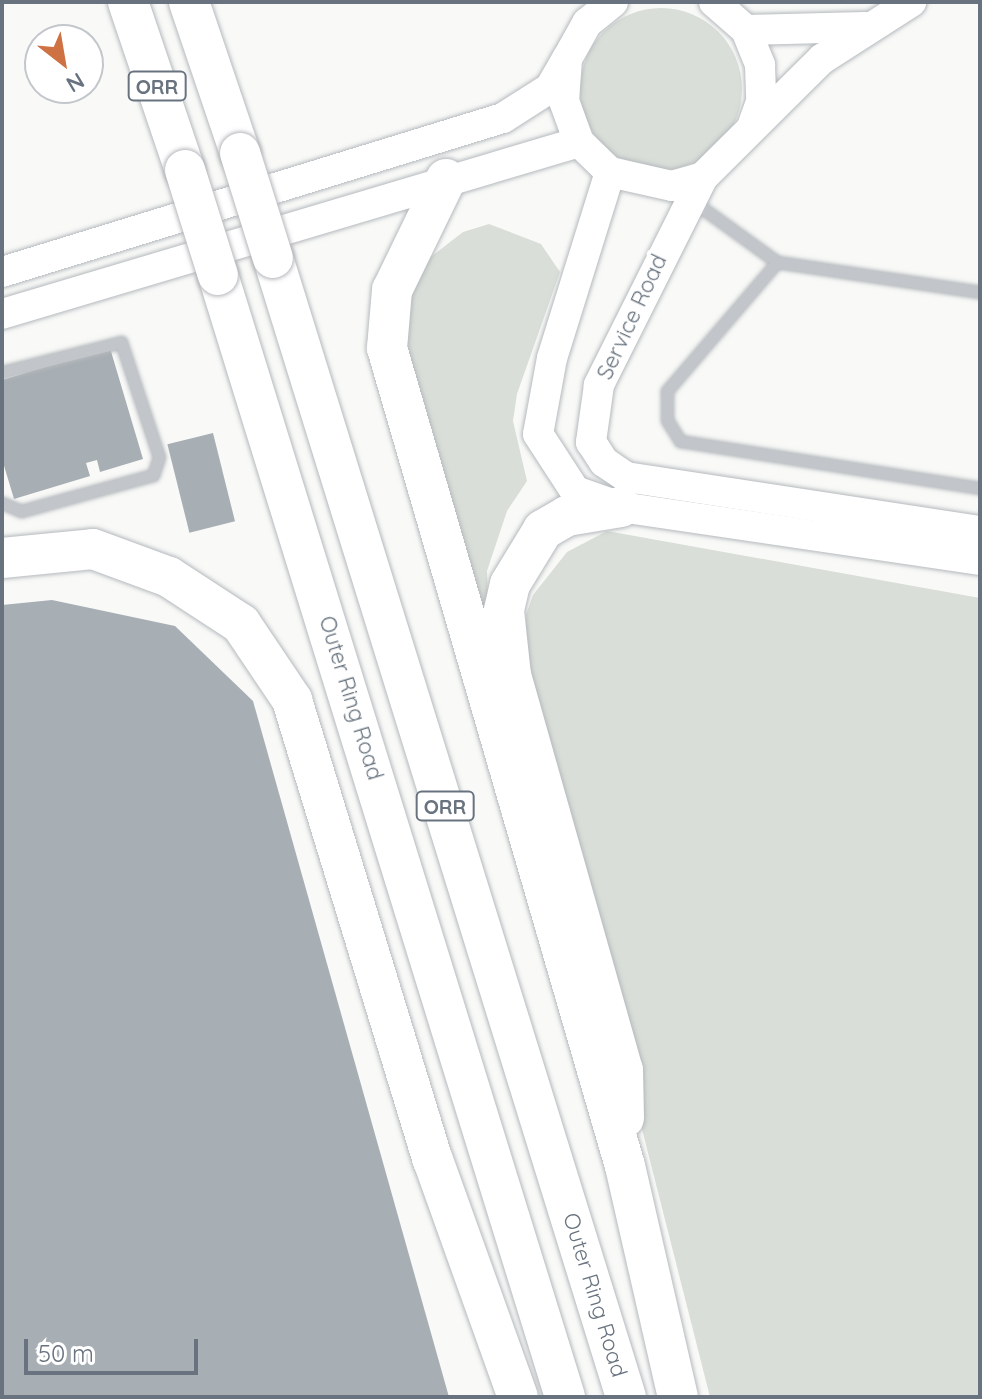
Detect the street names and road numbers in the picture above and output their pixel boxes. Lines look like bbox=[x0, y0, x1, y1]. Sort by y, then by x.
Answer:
road number: ORR bbox=[127, 70, 187, 102]
street label: Service Road bbox=[591, 250, 673, 384]
street label: Outer Ring Road bbox=[314, 613, 388, 783]
road number: ORR bbox=[415, 790, 475, 822]
street label: Outer Ring Road bbox=[558, 1210, 632, 1380]

